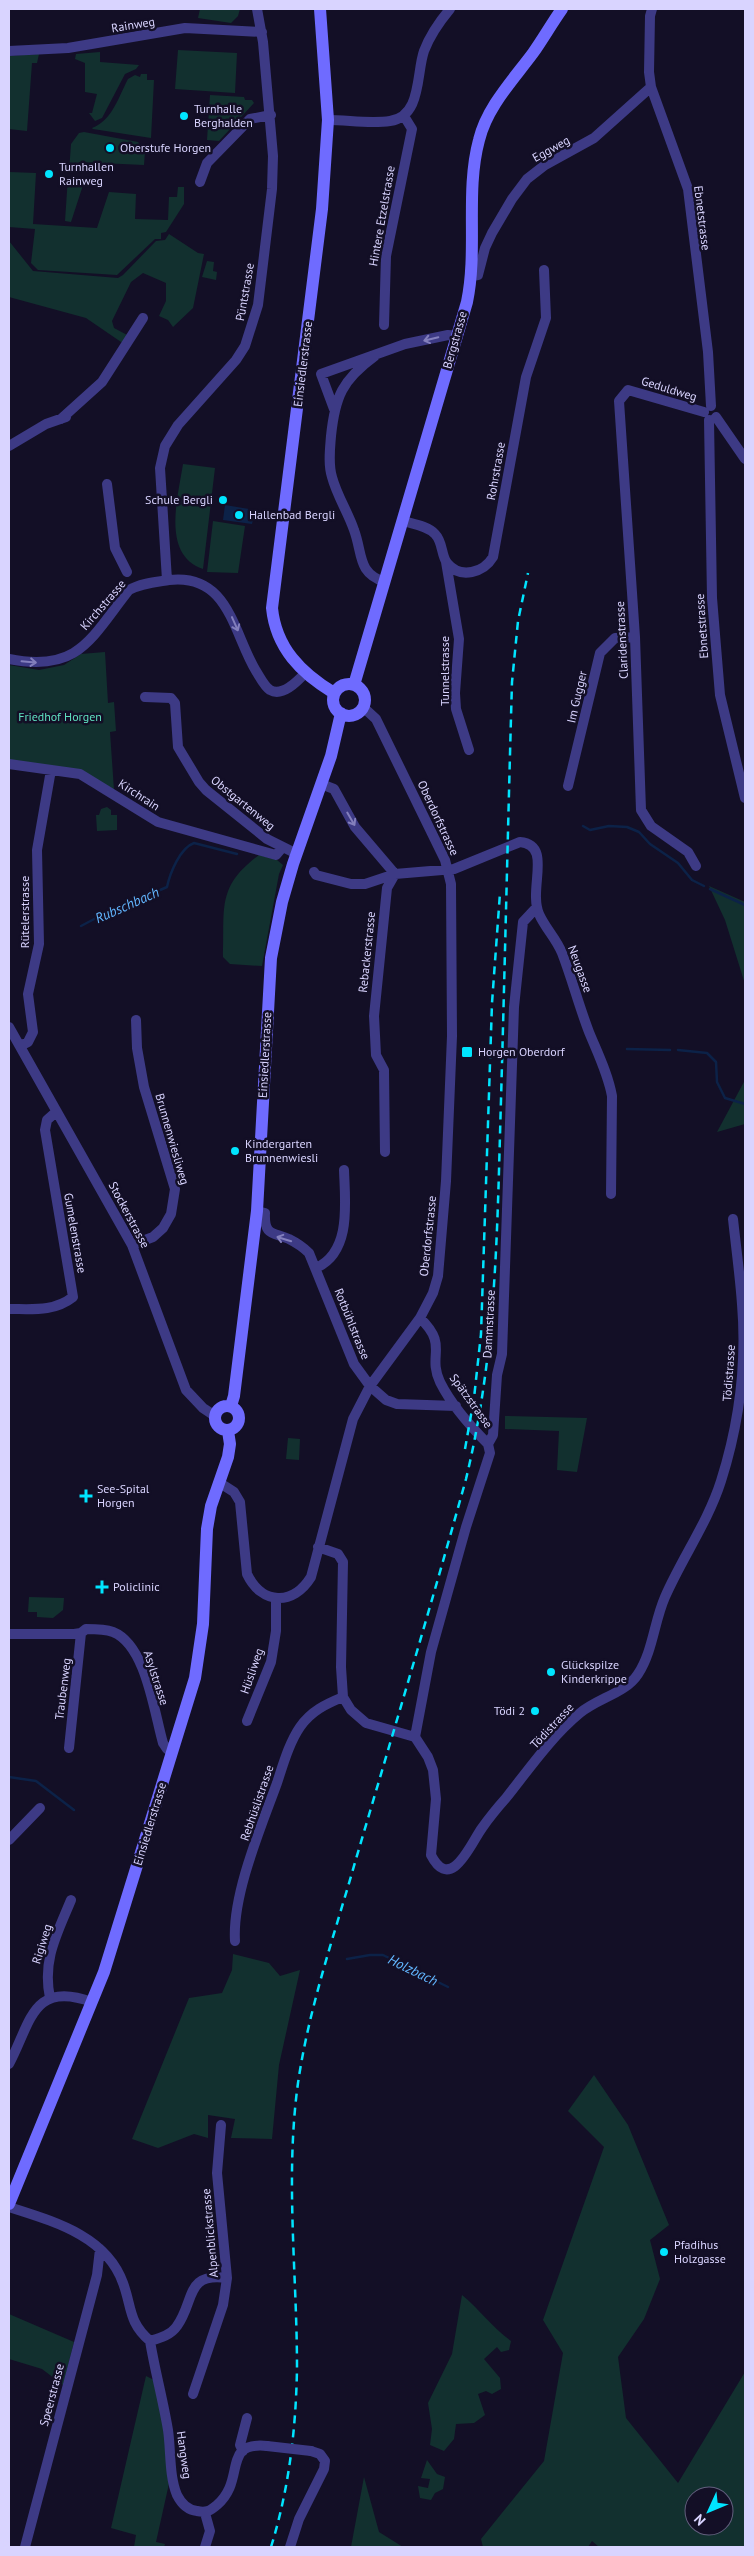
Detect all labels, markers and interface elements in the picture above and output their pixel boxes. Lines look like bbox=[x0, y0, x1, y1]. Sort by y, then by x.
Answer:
street label: Rainweg bbox=[110, 14, 156, 35]
place label: Turnhalle Berghalden bbox=[194, 101, 253, 130]
marker: Turnhalle Berghalden bbox=[178, 110, 190, 122]
street label: Eggweg bbox=[529, 132, 572, 165]
place label: Oberstufe Horgen bbox=[120, 140, 211, 155]
marker: Oberstufe Horgen bbox=[104, 142, 116, 154]
place label: Turnhallen Rainweg bbox=[59, 159, 114, 188]
street label: Hintere Etzelstrasse bbox=[365, 164, 398, 267]
marker: Turnhallen Rainweg bbox=[43, 168, 55, 180]
street label: Ebnetstrasse bbox=[691, 185, 714, 251]
street label: Püntstrasse bbox=[232, 262, 257, 322]
street label: Bergstrasse bbox=[439, 309, 470, 370]
street label: Einsiedlerstrasse bbox=[290, 320, 315, 408]
one-way arrow bbox=[423, 334, 439, 344]
street label: Geduldweg bbox=[639, 373, 699, 404]
street label: Rohrstrasse bbox=[483, 441, 508, 501]
place label: Schule Bergli bbox=[145, 492, 213, 507]
marker: Schule Bergli bbox=[217, 494, 229, 506]
place label: Hallenbad Bergli bbox=[249, 507, 335, 522]
marker: Hallenbad Bergli bbox=[233, 509, 245, 521]
street label: Kirchstrasse bbox=[77, 576, 129, 633]
street label: Ebnetstrasse bbox=[692, 593, 711, 659]
street label: Claridenstrasse bbox=[612, 601, 631, 679]
one-way arrow bbox=[231, 616, 241, 631]
street label: Tunnelstrasse bbox=[437, 636, 452, 706]
one-way arrow bbox=[21, 658, 37, 667]
street label: Im Gugger bbox=[563, 669, 590, 725]
park label: Friedhof Horgen bbox=[18, 709, 102, 724]
street label: Obstgartenweg bbox=[208, 772, 278, 833]
street label: Kirchrain bbox=[116, 776, 163, 814]
street label: Oberdorfstrasse bbox=[415, 778, 462, 858]
one-way arrow bbox=[346, 812, 356, 826]
street label: Rütelerstrasse bbox=[17, 876, 32, 948]
water label: Rubschbach bbox=[92, 883, 162, 927]
street label: Rebackerstrasse bbox=[355, 911, 378, 993]
street label: Neugasse bbox=[565, 943, 596, 995]
street label: Einsiedlerstrasse bbox=[255, 1012, 274, 1098]
place label: Horgen Oberdorf bbox=[478, 1044, 566, 1059]
marker: Horgen Oberdorf bbox=[460, 1045, 474, 1059]
street label: Brunnenwiesliweg bbox=[152, 1091, 193, 1186]
place label: Kindergarten Brunnenwiesli bbox=[245, 1136, 318, 1165]
marker: Kindergarten Brunnenwiesli bbox=[229, 1145, 241, 1157]
street label: Stockerstrasse bbox=[106, 1179, 153, 1251]
street label: Gumelenstrasse bbox=[61, 1192, 90, 1274]
street label: Oberdorfstrasse bbox=[416, 1195, 439, 1277]
one-way arrow bbox=[276, 1233, 292, 1243]
street label: Rotbühlstrasse bbox=[331, 1286, 374, 1362]
street label: Dammstrasse bbox=[479, 1289, 498, 1359]
street label: Tödistrasse bbox=[719, 1344, 738, 1402]
street label: Spätzstrasse bbox=[447, 1371, 496, 1431]
place label: See-Spital Horgen bbox=[97, 1481, 150, 1510]
marker: See-Spital Horgen bbox=[79, 1489, 93, 1503]
place label: Policlinic bbox=[113, 1579, 160, 1594]
marker: Policlinic bbox=[95, 1580, 109, 1594]
street label: Hüsliweg bbox=[237, 1646, 266, 1696]
street label: Asylstrasse bbox=[141, 1649, 172, 1707]
street label: Traubenweg bbox=[51, 1657, 74, 1721]
place label: Glückspilze Kinderkrippe bbox=[561, 1657, 627, 1686]
marker: Glückspilze Kinderkrippe bbox=[545, 1666, 557, 1678]
street label: Tödistrasse bbox=[527, 1700, 577, 1752]
place label: Tödi 2 bbox=[494, 1703, 525, 1718]
marker: Tödi 2 bbox=[529, 1705, 541, 1717]
street label: Rebhüslistrasse bbox=[237, 1763, 277, 1843]
street label: Einsiedlerstrasse bbox=[130, 1781, 169, 1867]
street label: Rigiweg bbox=[28, 1922, 55, 1966]
water label: Holzbach bbox=[385, 1950, 441, 1990]
street label: Alpenblickstrasse bbox=[198, 2188, 221, 2278]
place label: Pfadihus Holzgasse bbox=[674, 2237, 726, 2266]
marker: Pfadihus Holzgasse bbox=[658, 2246, 670, 2258]
street label: Speerstrasse bbox=[36, 2362, 67, 2428]
street label: Hangweg bbox=[174, 2430, 195, 2480]
north arrow bbox=[684, 2486, 734, 2536]
text: N bbox=[690, 2510, 709, 2530]

